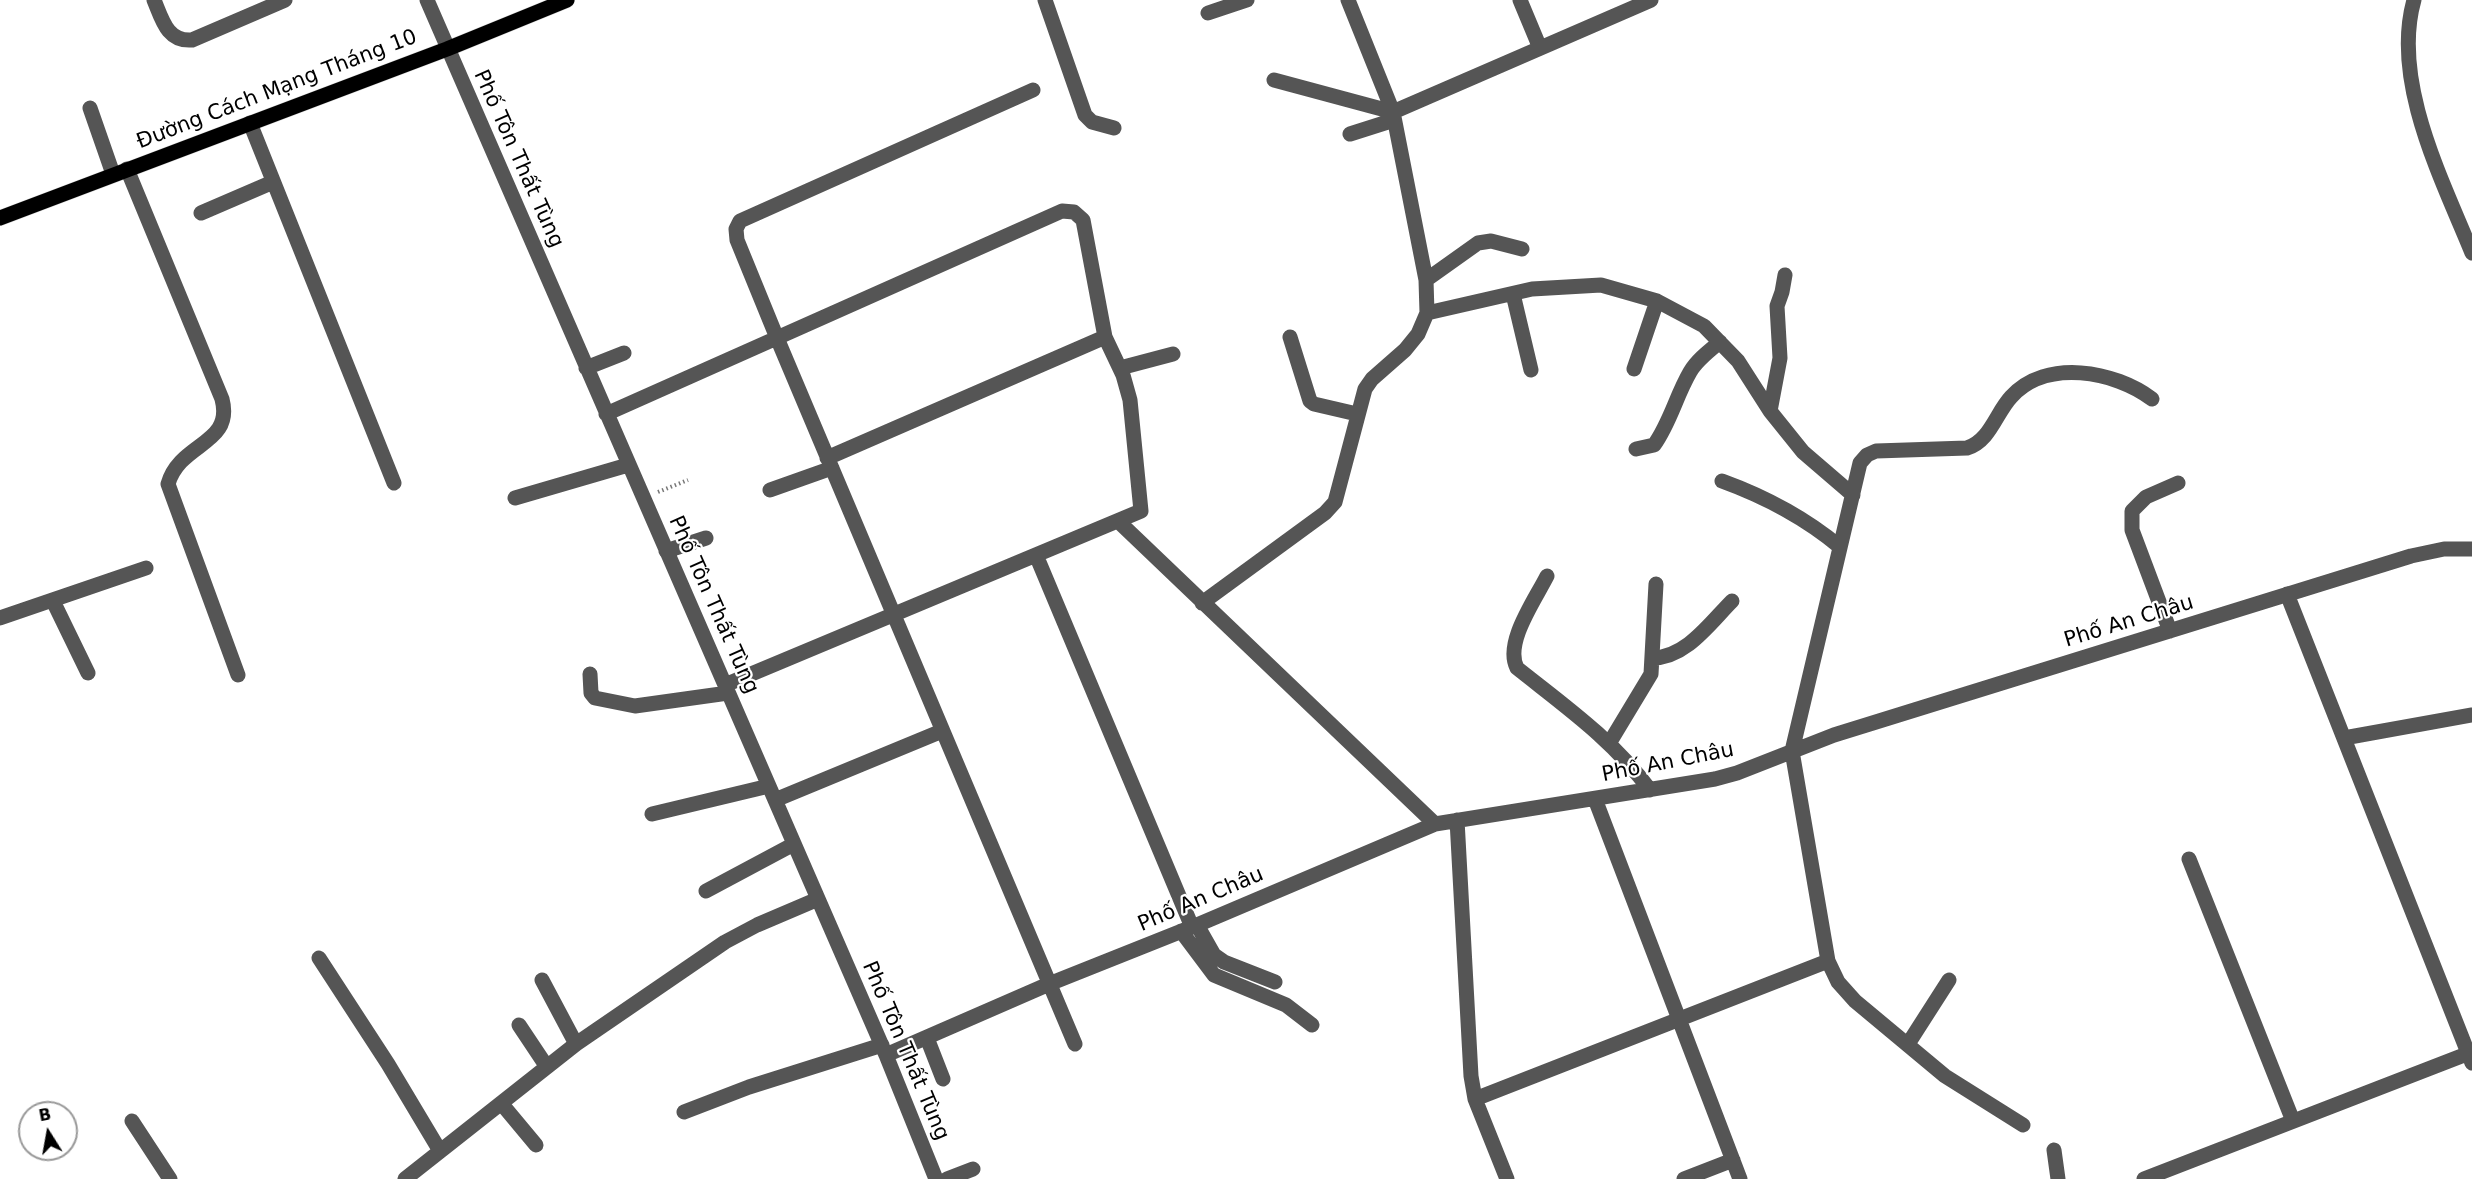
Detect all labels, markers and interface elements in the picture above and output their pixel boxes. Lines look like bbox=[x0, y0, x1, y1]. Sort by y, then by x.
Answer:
street label: Đường Cách Mạng Tháng 10 bbox=[133, 25, 421, 155]
street label: Phố Tôn Thất Tùng bbox=[467, 66, 569, 252]
street label: Phố Tôn Thất Tùng bbox=[662, 512, 764, 698]
street label: Phố An Châu bbox=[2061, 590, 2197, 654]
street label: Phố An Châu bbox=[1600, 738, 1736, 788]
street label: Phố An Châu bbox=[1134, 862, 1268, 938]
street label: Phố Tôn Thất Tùng bbox=[856, 958, 954, 1144]
north arrow bbox=[18, 1101, 78, 1161]
text: B bbox=[37, 1104, 53, 1125]

